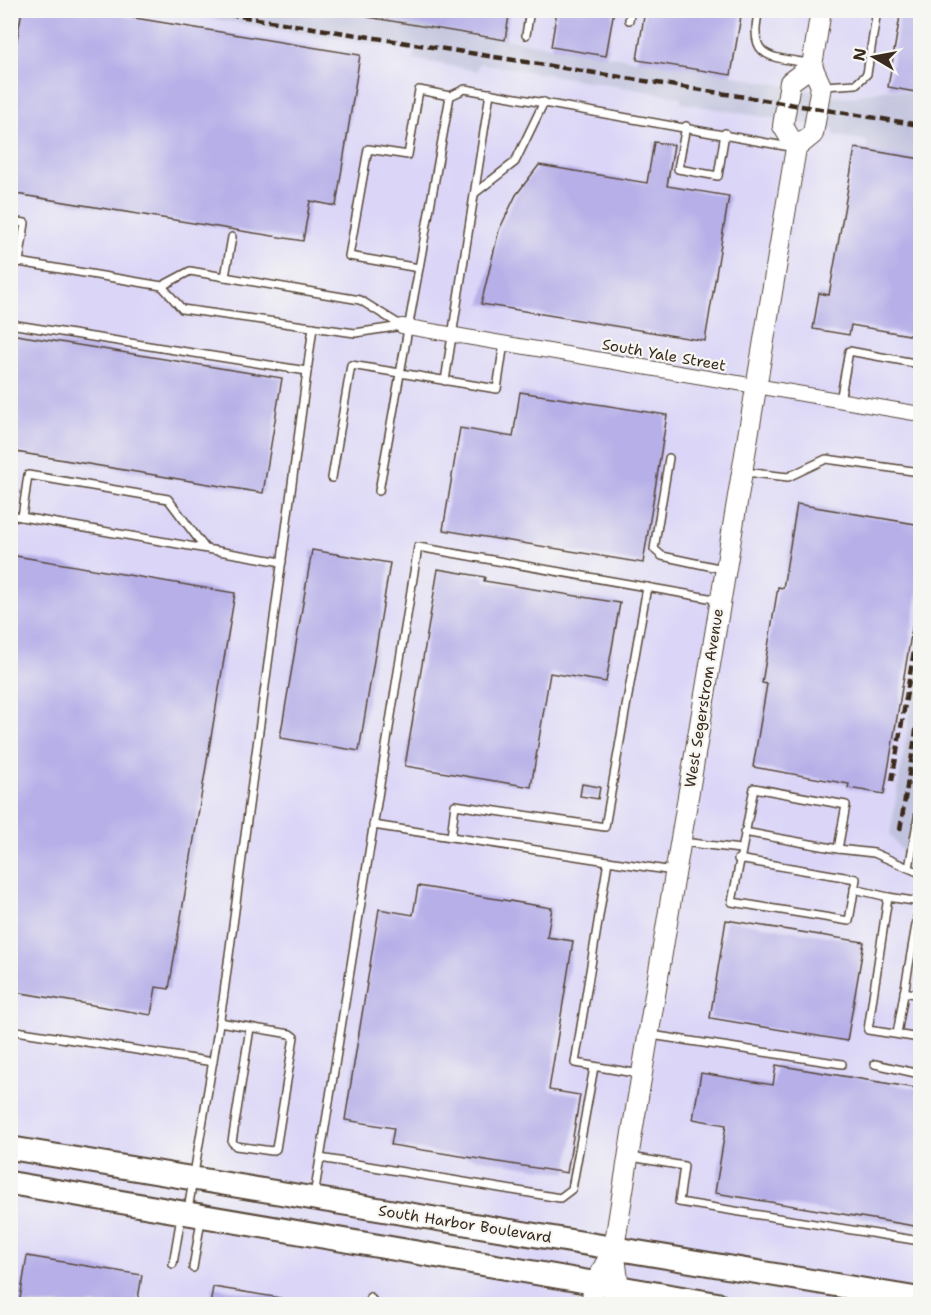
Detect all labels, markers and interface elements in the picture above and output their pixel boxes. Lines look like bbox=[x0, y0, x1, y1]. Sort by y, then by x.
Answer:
north arrow bbox=[844, 27, 904, 87]
text: N bbox=[848, 46, 871, 63]
street label: South Yale Street bbox=[601, 334, 727, 376]
street label: West Segerstrom Avenue bbox=[680, 607, 728, 789]
street label: South Harbor Boulevard bbox=[377, 1200, 554, 1248]

